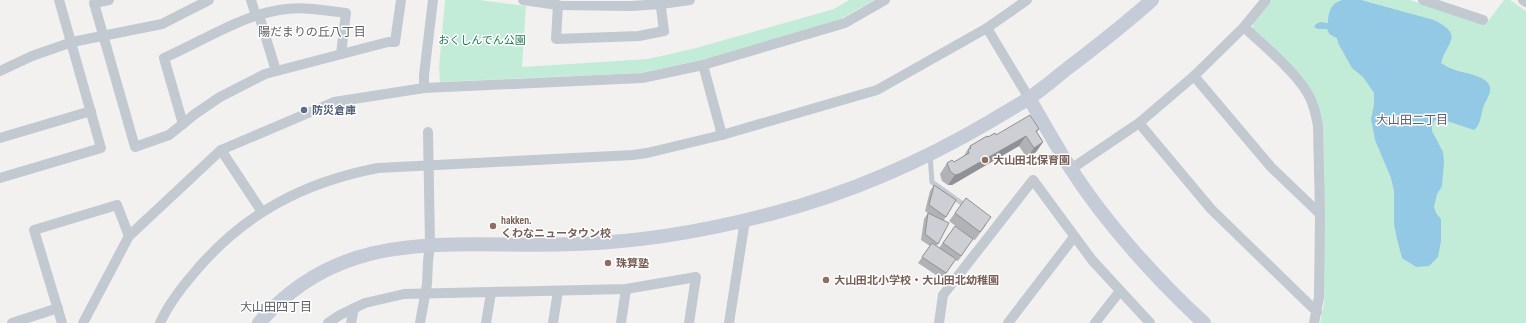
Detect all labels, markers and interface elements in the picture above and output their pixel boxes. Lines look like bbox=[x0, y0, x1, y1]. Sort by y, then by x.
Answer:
district label: 陽だまりの丘八丁目 bbox=[258, 25, 366, 40]
park label: おくしんでん公園 bbox=[438, 34, 526, 47]
place label: 防災倉庫 bbox=[312, 104, 356, 117]
marker: 防災倉庫 bbox=[299, 105, 309, 115]
district label: 大山田二丁目 bbox=[1376, 113, 1448, 128]
place label: 大山田北保育園 bbox=[993, 154, 1070, 167]
marker: 大山田北保育園 bbox=[980, 155, 990, 165]
place label: hakken. くわなニュータウン校 bbox=[501, 214, 611, 240]
marker: hakken. くわなニュータウン校 bbox=[488, 221, 498, 231]
place label: 珠算塾 bbox=[616, 257, 649, 270]
marker: 珠算塾 bbox=[603, 258, 613, 268]
place label: 大山田北小学校・大山田北幼稚園 bbox=[834, 274, 999, 287]
marker: 大山田北小学校・大山田北幼稚園 bbox=[821, 275, 831, 285]
district label: 大山田四丁目 bbox=[240, 300, 312, 315]

